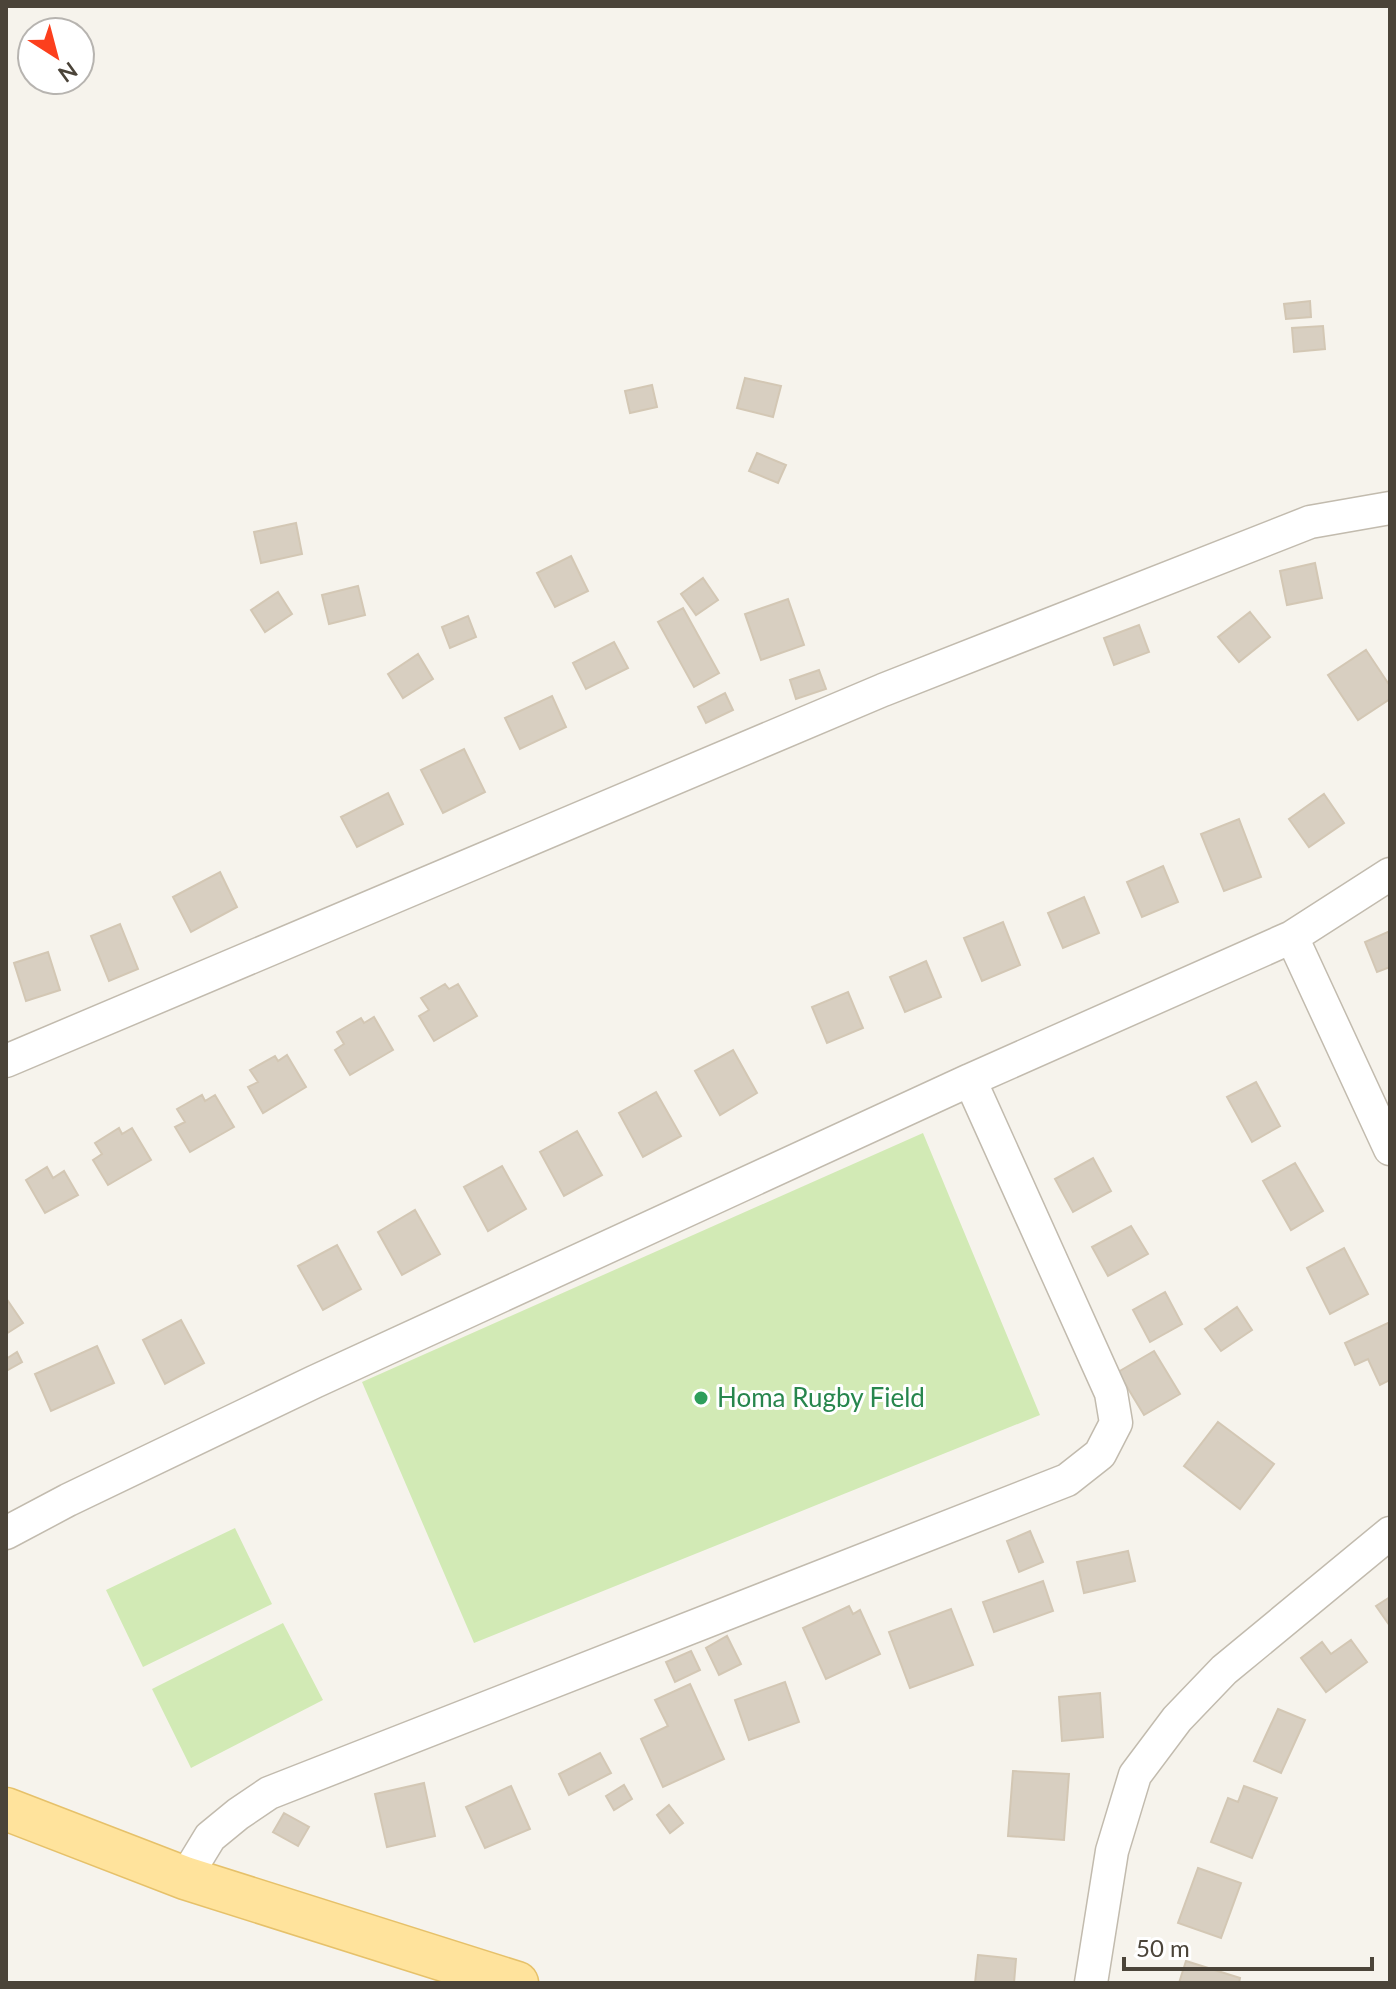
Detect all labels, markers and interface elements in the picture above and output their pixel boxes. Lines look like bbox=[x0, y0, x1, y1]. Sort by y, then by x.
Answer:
north arrow bbox=[16, 16, 96, 96]
text: N bbox=[53, 57, 83, 88]
place label: Homa Rugby Field bbox=[717, 1381, 925, 1413]
marker: Homa Rugby Field bbox=[692, 1389, 710, 1407]
scale bar bbox=[1124, 1921, 1372, 1971]
text: 50 m bbox=[1136, 1933, 1190, 1962]

